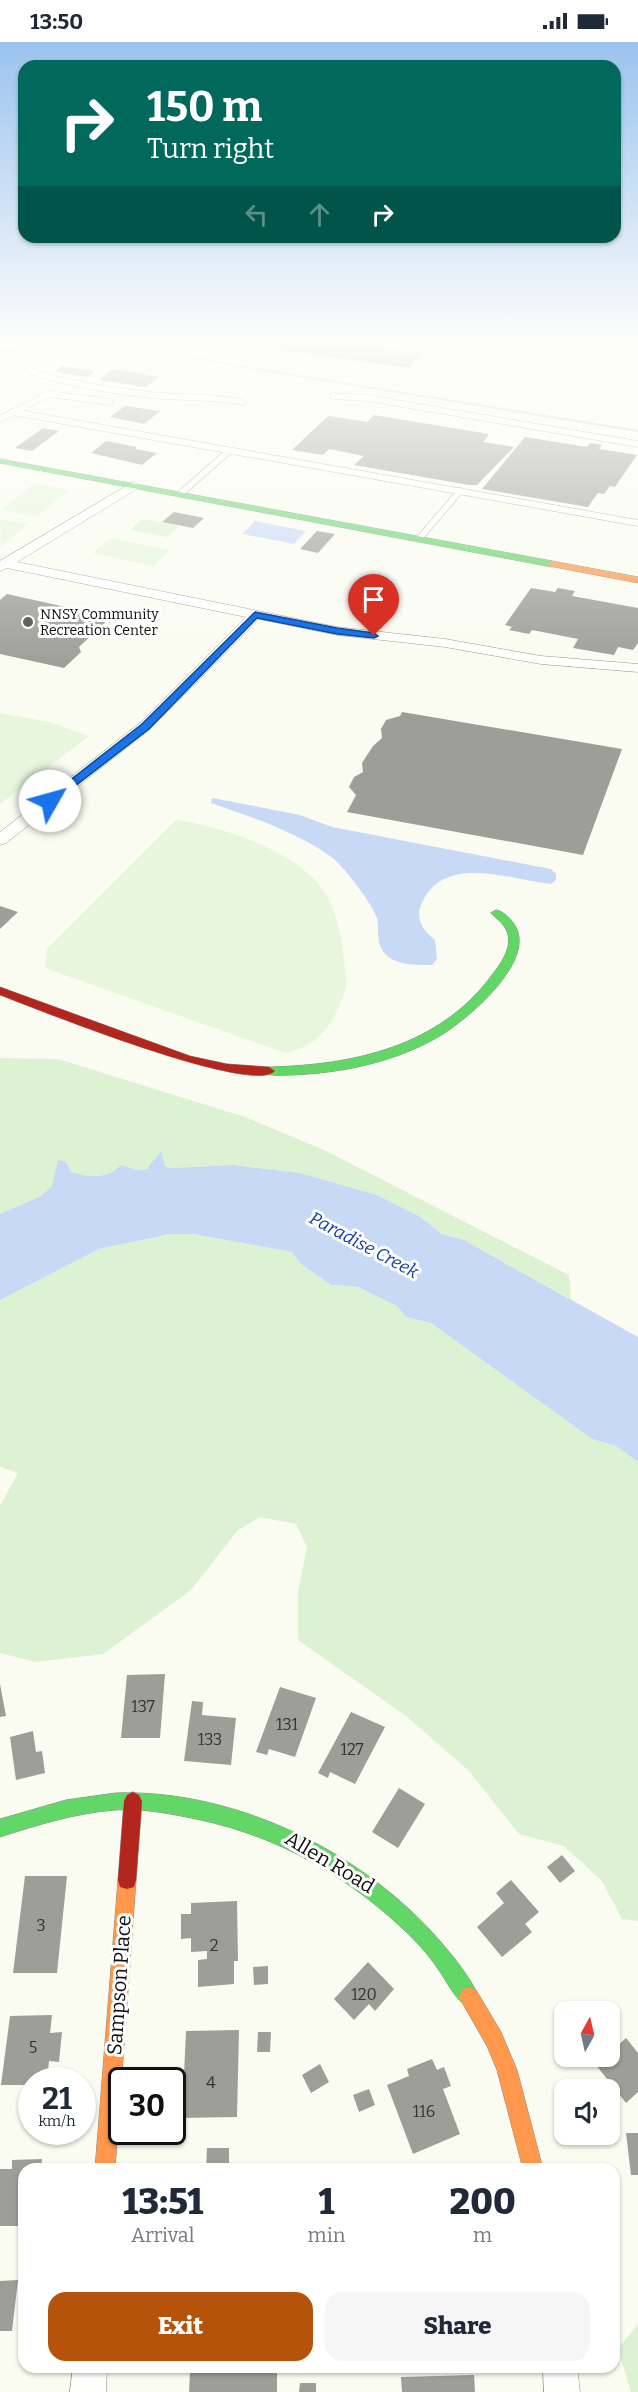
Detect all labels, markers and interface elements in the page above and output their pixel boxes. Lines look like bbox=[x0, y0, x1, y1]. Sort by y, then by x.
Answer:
text: 13:50 bbox=[30, 8, 83, 35]
text: 150 m bbox=[147, 82, 262, 132]
icon: right bbox=[48, 84, 126, 162]
text: Turn right bbox=[147, 133, 274, 165]
icon: left bbox=[240, 198, 273, 231]
icon: ahead bbox=[303, 198, 336, 231]
icon: right bbox=[366, 198, 399, 231]
pin bbox=[348, 574, 399, 636]
icon: arrive bbox=[357, 583, 390, 616]
place label: NNSY Community Recreation Center bbox=[40, 606, 159, 639]
marker: NNSY Community Recreation Center bbox=[21, 615, 35, 629]
position arrow bbox=[18, 769, 82, 833]
water label: Paradise Creek bbox=[306, 1207, 423, 1283]
house number: 137 bbox=[131, 1697, 155, 1716]
house number: 131 bbox=[276, 1715, 299, 1734]
house number: 133 bbox=[198, 1730, 222, 1749]
house number: 127 bbox=[340, 1740, 364, 1759]
street label: Allen Road bbox=[281, 1826, 379, 1898]
street label: Sampson Place bbox=[102, 1914, 136, 2056]
house number: 3 bbox=[36, 1916, 46, 1935]
house number: 2 bbox=[210, 1936, 218, 1955]
house number: 120 bbox=[351, 1985, 377, 2004]
north arrow bbox=[554, 2001, 620, 2067]
map controls bbox=[554, 2001, 620, 2145]
house number: 5 bbox=[29, 2038, 37, 2057]
speed limit sign: 30 bbox=[108, 2067, 186, 2145]
house number: 4 bbox=[206, 2073, 216, 2092]
button: sound bbox=[554, 2079, 620, 2145]
text: 21 bbox=[42, 2081, 72, 2117]
house number: 116 bbox=[413, 2102, 435, 2121]
text: km/h bbox=[38, 2112, 76, 2130]
text: 13:51 bbox=[122, 2180, 203, 2224]
text: 1 bbox=[318, 2180, 334, 2224]
text: 200 bbox=[450, 2180, 516, 2224]
text: Arrival bbox=[131, 2223, 194, 2247]
text: min bbox=[308, 2223, 345, 2247]
text: m bbox=[473, 2223, 492, 2247]
button: Exit bbox=[48, 2292, 313, 2361]
button: Share bbox=[325, 2292, 590, 2361]

